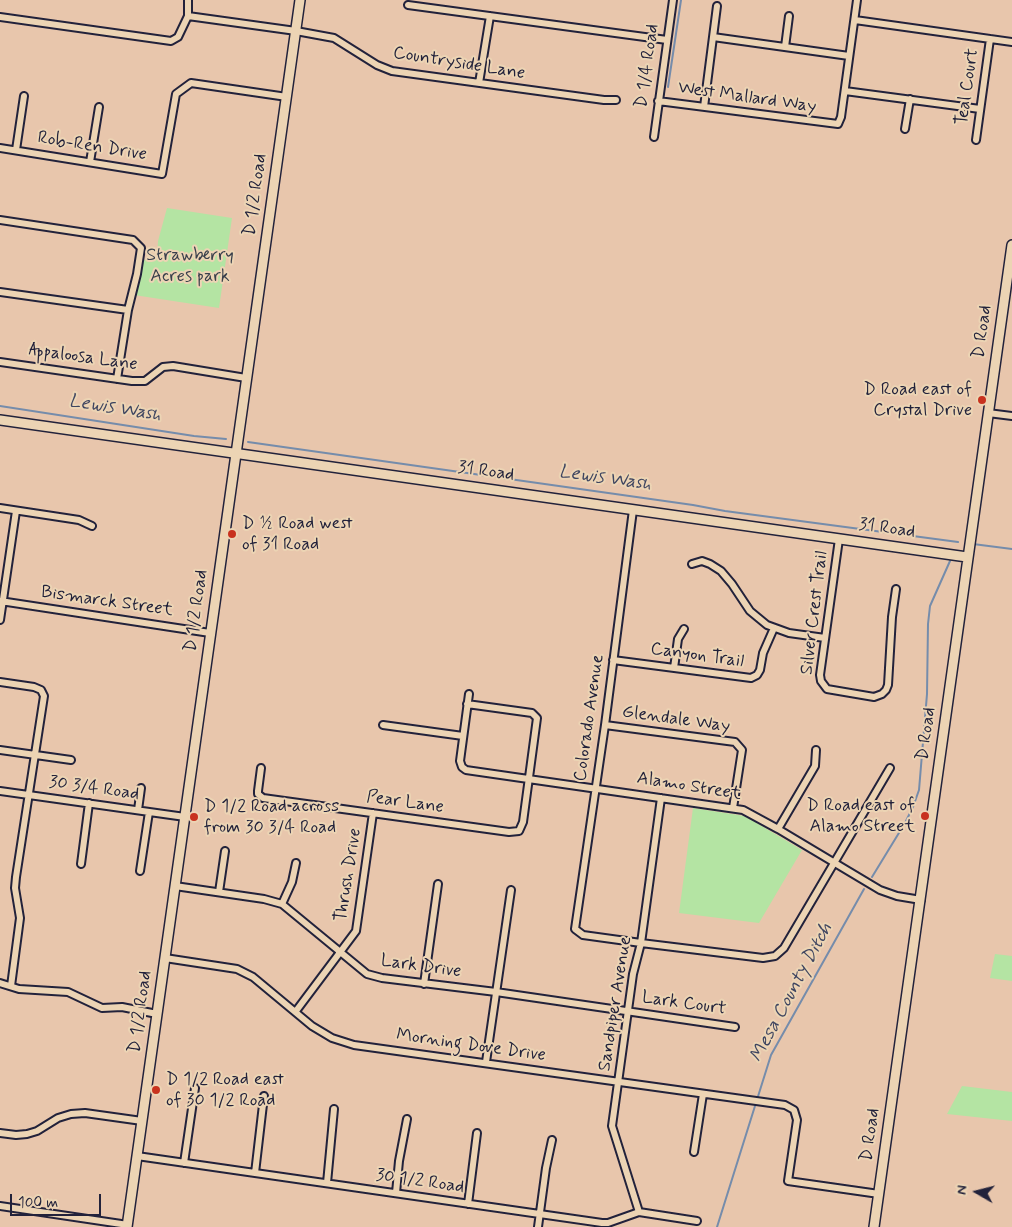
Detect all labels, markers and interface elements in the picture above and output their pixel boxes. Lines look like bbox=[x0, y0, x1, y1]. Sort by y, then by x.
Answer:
street label: D 1/4 Road bbox=[631, 23, 665, 109]
street label: Countryside Lane bbox=[391, 43, 527, 85]
street label: Teal Court bbox=[952, 47, 984, 127]
street label: West Mallard Way bbox=[676, 78, 818, 118]
street label: Rob-Ren Drive bbox=[36, 128, 148, 166]
street label: D 1/2 Road bbox=[240, 152, 272, 238]
park label: Strawberry Acres park bbox=[146, 245, 234, 288]
street label: D Road bbox=[969, 304, 997, 360]
street label: Appaloosa Lane bbox=[27, 340, 139, 376]
place label: D Road east of Crystal Drive bbox=[863, 379, 972, 422]
water label: Lewis Wash bbox=[67, 390, 163, 428]
marker: D Road east of Crystal Drive bbox=[976, 394, 988, 406]
street label: 31 Road bbox=[456, 457, 516, 487]
water label: Lewis Wash bbox=[557, 461, 653, 497]
place label: D ½ Road west of 31 Road bbox=[242, 513, 353, 556]
street label: 31 Road bbox=[857, 514, 917, 544]
marker: D ½ Road west of 31 Road bbox=[226, 528, 238, 540]
street label: Silver Crest Trail bbox=[797, 550, 833, 676]
street label: D 1/2 Road bbox=[181, 568, 213, 654]
street label: Bismarck Street bbox=[40, 582, 174, 622]
street label: Canyon Trail bbox=[649, 639, 745, 673]
street label: Colorado Avenue bbox=[570, 653, 610, 783]
street label: Glendale Way bbox=[621, 702, 731, 738]
street label: D Road bbox=[913, 706, 941, 762]
street label: Alamo Street bbox=[635, 768, 743, 806]
street label: 30 3/4 Road bbox=[48, 772, 140, 806]
street label: Pear Lane bbox=[365, 787, 445, 819]
place label: D Road east of Alamo Street bbox=[806, 795, 915, 838]
place label: D 1/2 Road across from 30 3/4 Road bbox=[204, 796, 339, 839]
marker: D Road east of Alamo Street bbox=[919, 810, 931, 822]
marker: D 1/2 Road across from 30 3/4 Road bbox=[188, 811, 200, 823]
street label: Thrush Drive bbox=[331, 827, 367, 923]
water label: Mesa County Ditch bbox=[746, 920, 838, 1066]
street label: Sandpiper Avenue bbox=[595, 935, 637, 1073]
street label: Lark Drive bbox=[379, 951, 463, 983]
street label: D 1/2 Road bbox=[125, 969, 157, 1055]
street label: Lark Court bbox=[641, 987, 727, 1021]
street label: Morning Dove Drive bbox=[395, 1025, 547, 1067]
place label: D 1/2 Road east of 30 1/2 Road bbox=[166, 1069, 284, 1112]
marker: D 1/2 Road east of 30 1/2 Road bbox=[150, 1084, 162, 1096]
street label: D Road bbox=[857, 1107, 885, 1163]
street label: 30 1/2 Road bbox=[374, 1165, 466, 1199]
north arrow bbox=[952, 1167, 1002, 1217]
scale bar bbox=[12, 1184, 104, 1216]
text: N bbox=[953, 1184, 972, 1196]
text: 100 m bbox=[18, 1193, 58, 1213]

